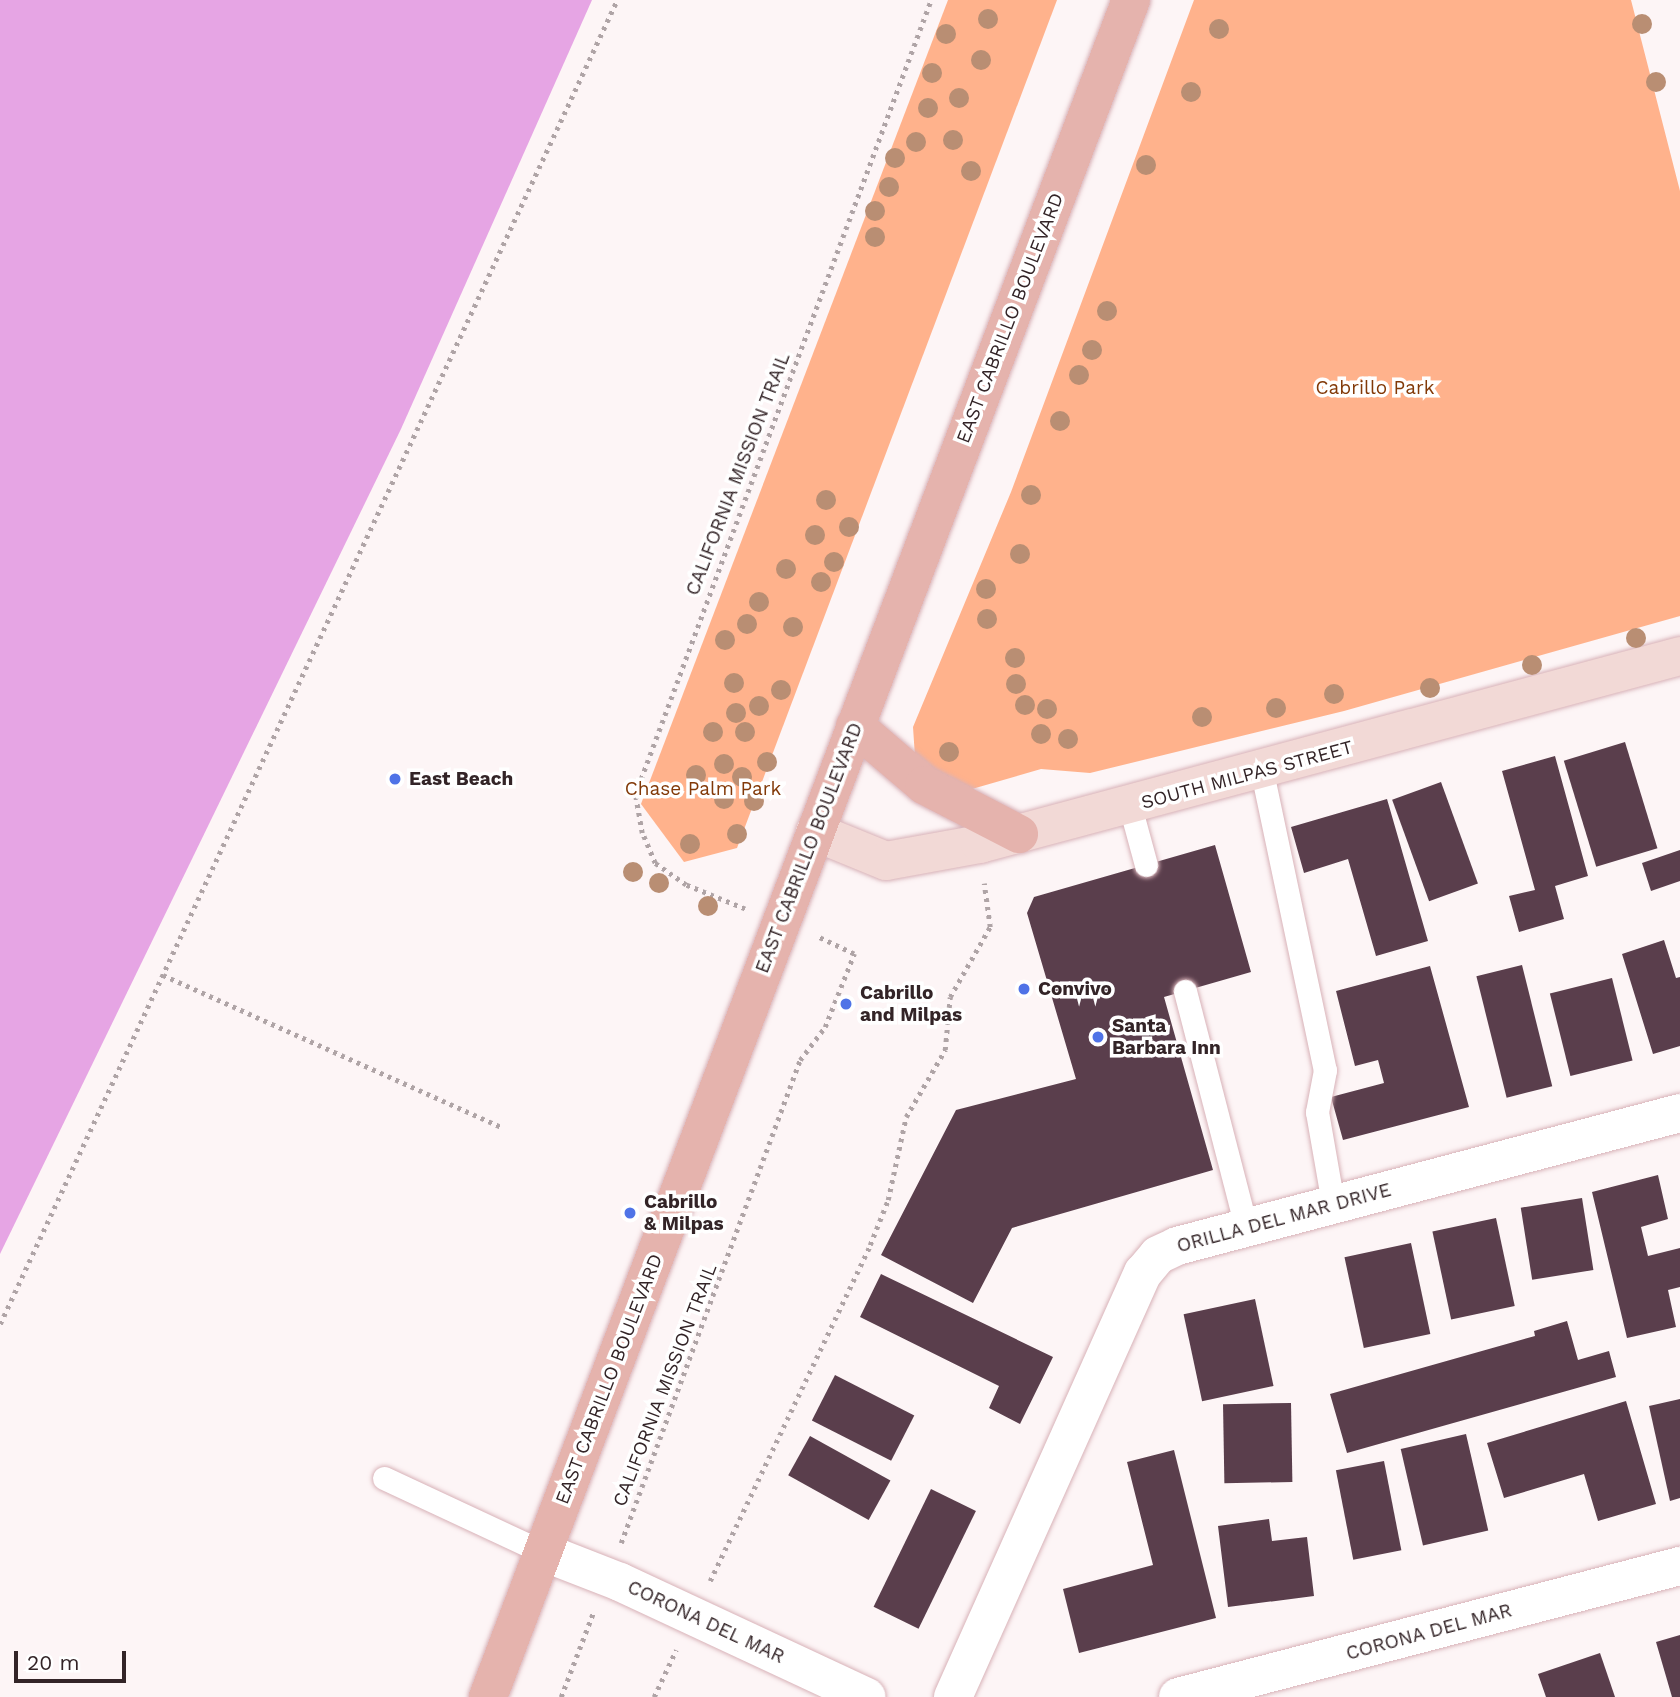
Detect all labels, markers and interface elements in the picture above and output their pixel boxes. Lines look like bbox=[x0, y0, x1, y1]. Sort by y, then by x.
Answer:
street label: EAST CABRILLO BOULEVARD bbox=[952, 189, 1068, 447]
street label: CALIFORNIA MISSION TRAIL bbox=[681, 349, 795, 599]
park label: Cabrillo Park bbox=[1316, 377, 1434, 399]
street label: EAST CABRILLO BOULEVARD bbox=[751, 719, 867, 977]
street label: SOUTH MILPAS STREET bbox=[1139, 736, 1355, 814]
place label: East Beach bbox=[409, 768, 513, 790]
marker: East Beach bbox=[387, 771, 403, 787]
park label: Chase Palm Park bbox=[625, 778, 781, 800]
place label: Convivo bbox=[1038, 978, 1112, 1000]
marker: Convivo bbox=[1016, 981, 1032, 997]
place label: Cabrillo and Milpas bbox=[860, 982, 962, 1026]
marker: Cabrillo and Milpas bbox=[838, 996, 854, 1012]
place label: Santa Barbara Inn bbox=[1112, 1015, 1221, 1059]
marker: Santa Barbara Inn bbox=[1090, 1029, 1106, 1045]
street label: ORILLA DEL MAR DRIVE bbox=[1174, 1178, 1394, 1258]
place label: Cabrillo & Milpas bbox=[644, 1191, 724, 1235]
marker: Cabrillo & Milpas bbox=[622, 1205, 638, 1221]
street label: EAST CABRILLO BOULEVARD bbox=[551, 1250, 667, 1508]
street label: CALIFORNIA MISSION TRAIL bbox=[608, 1260, 722, 1510]
street label: CORONA DEL MAR bbox=[623, 1575, 789, 1669]
street label: CORONA DEL MAR bbox=[1343, 1599, 1515, 1665]
scale bar bbox=[18, 1638, 130, 1682]
text: 20 m bbox=[27, 1650, 79, 1675]

